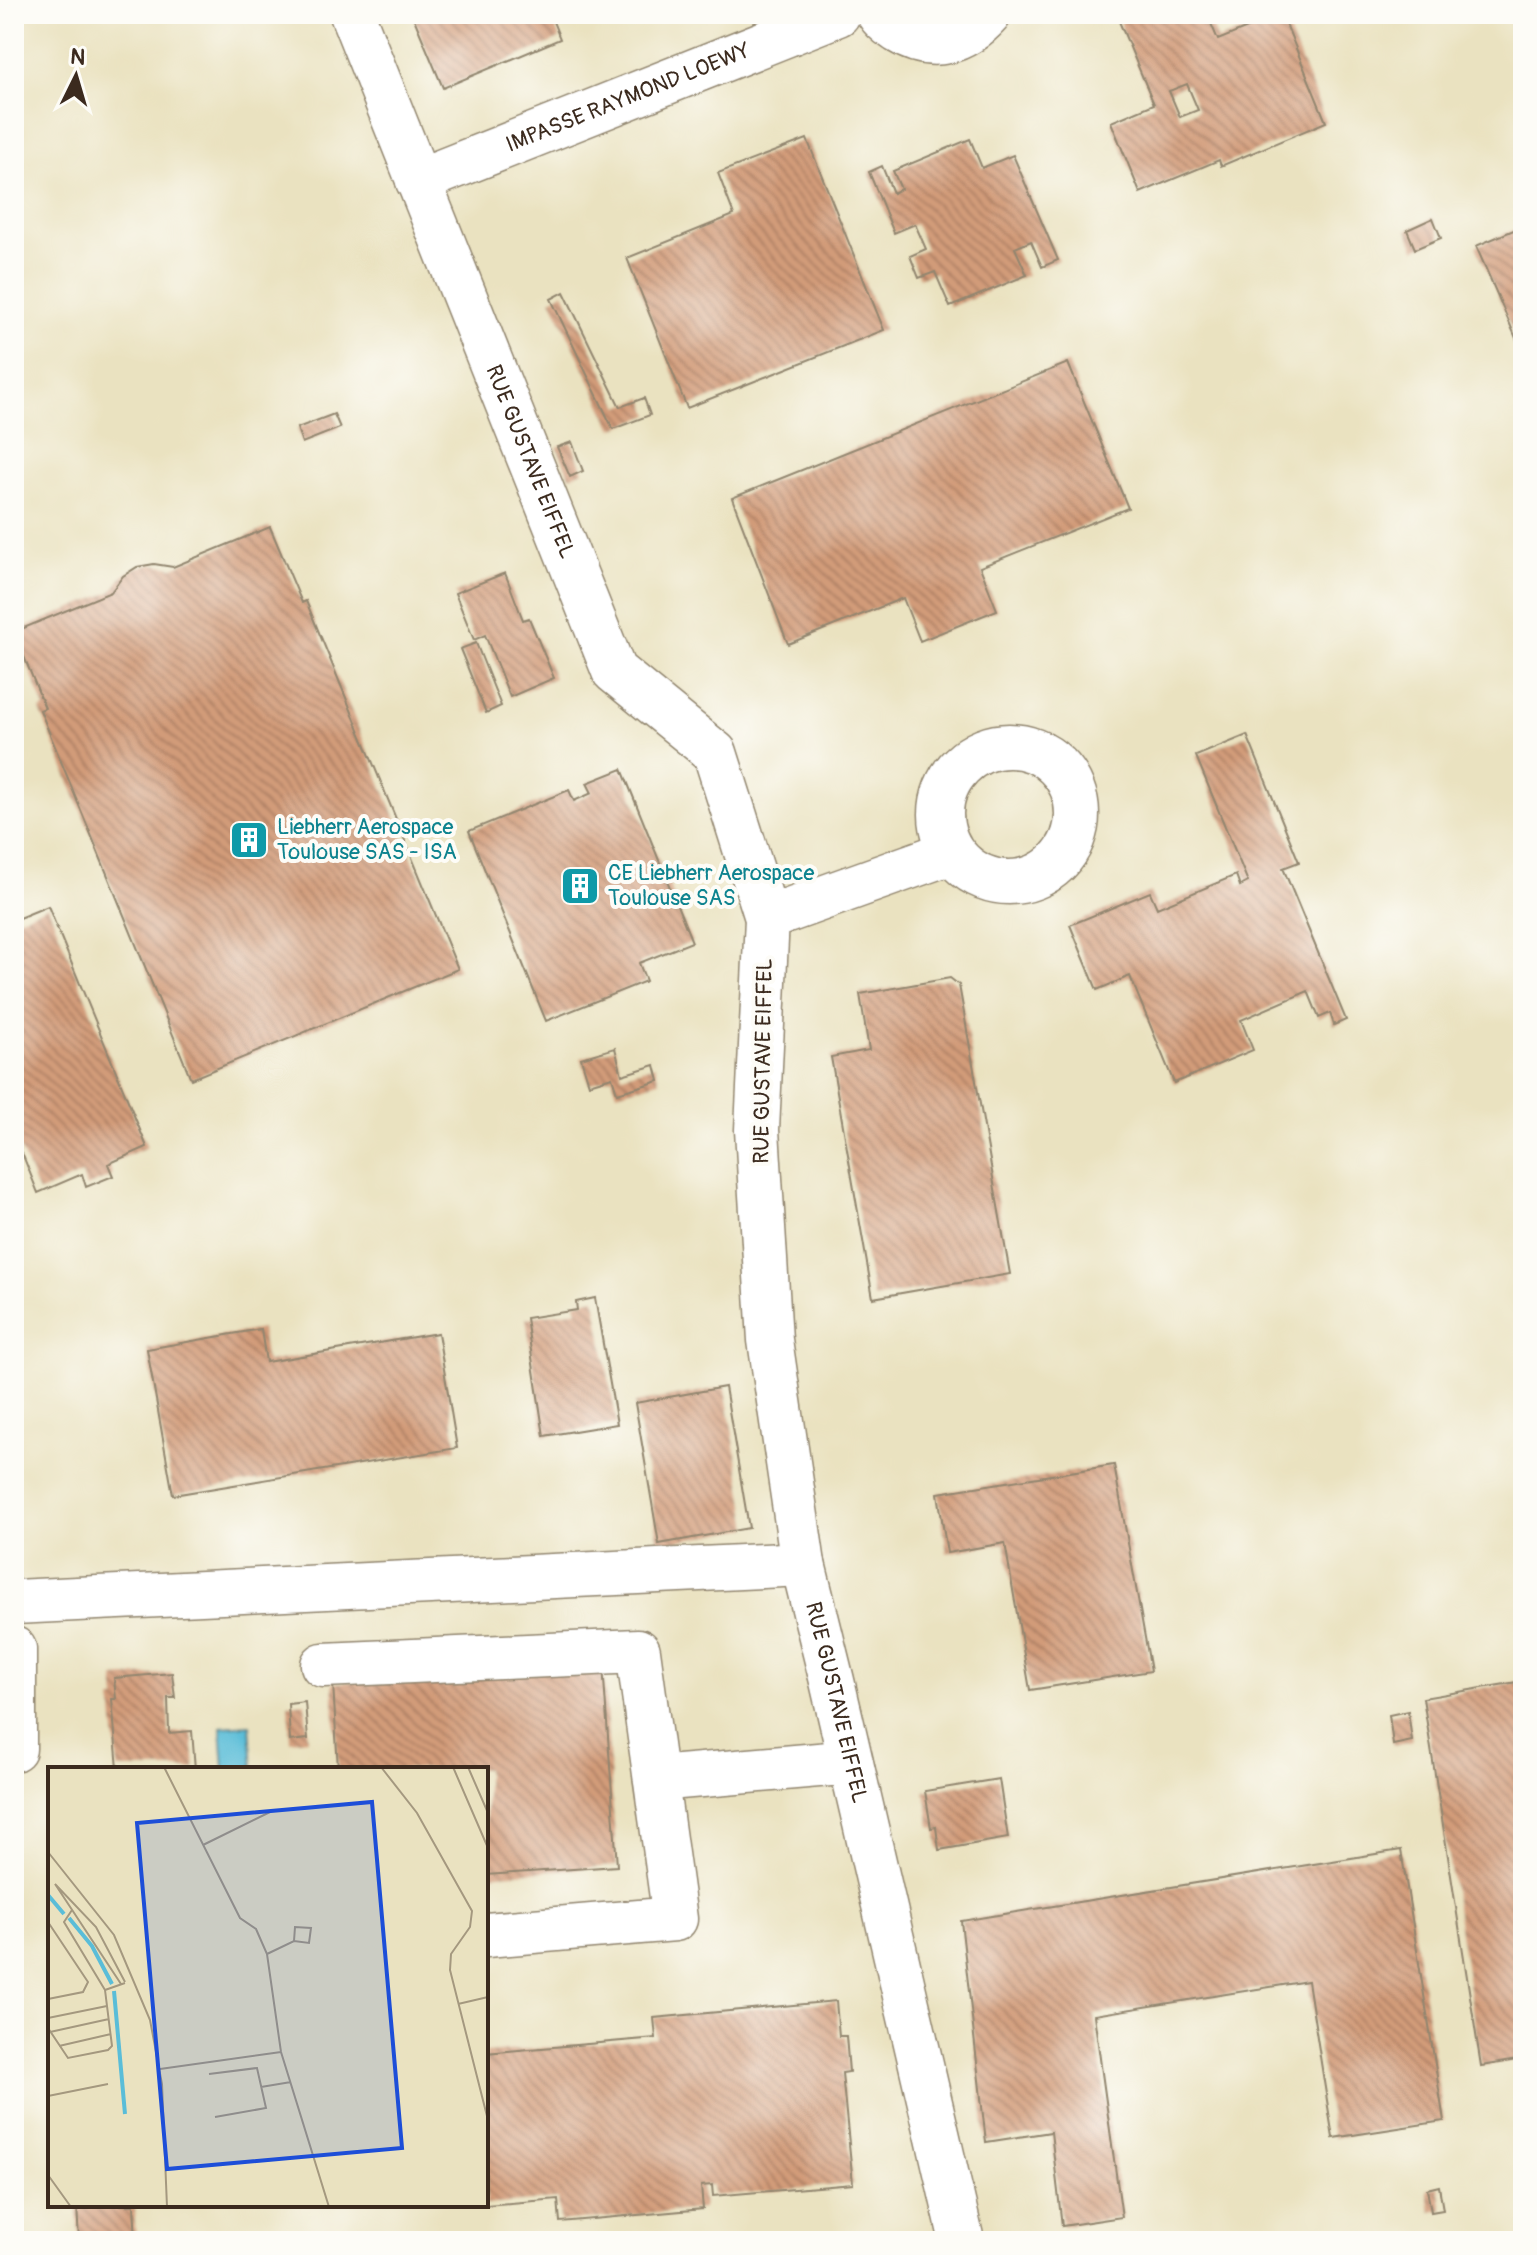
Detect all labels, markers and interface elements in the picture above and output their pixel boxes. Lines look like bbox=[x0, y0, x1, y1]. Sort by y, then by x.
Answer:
north arrow bbox=[36, 36, 116, 116]
street label: IMPASSE RAYMOND LOEWY bbox=[502, 36, 754, 159]
text: N bbox=[69, 42, 86, 72]
street label: RUE GUSTAVE EIFFEL bbox=[479, 361, 582, 563]
place label: Liebherr Aerospace Toulouse SAS - ISA bbox=[277, 813, 457, 866]
building icon: Liebherr Aerospace Toulouse SAS - ISA bbox=[228, 819, 270, 861]
place label: CE Liebherr Aerospace Toulouse SAS bbox=[608, 859, 814, 912]
building icon: CE Liebherr Aerospace Toulouse SAS bbox=[559, 865, 601, 907]
street label: RUE GUSTAVE EIFFEL bbox=[747, 958, 779, 1164]
street label: RUE GUSTAVE EIFFEL bbox=[799, 1599, 874, 1806]
inset map bbox=[48, 1767, 488, 2207]

